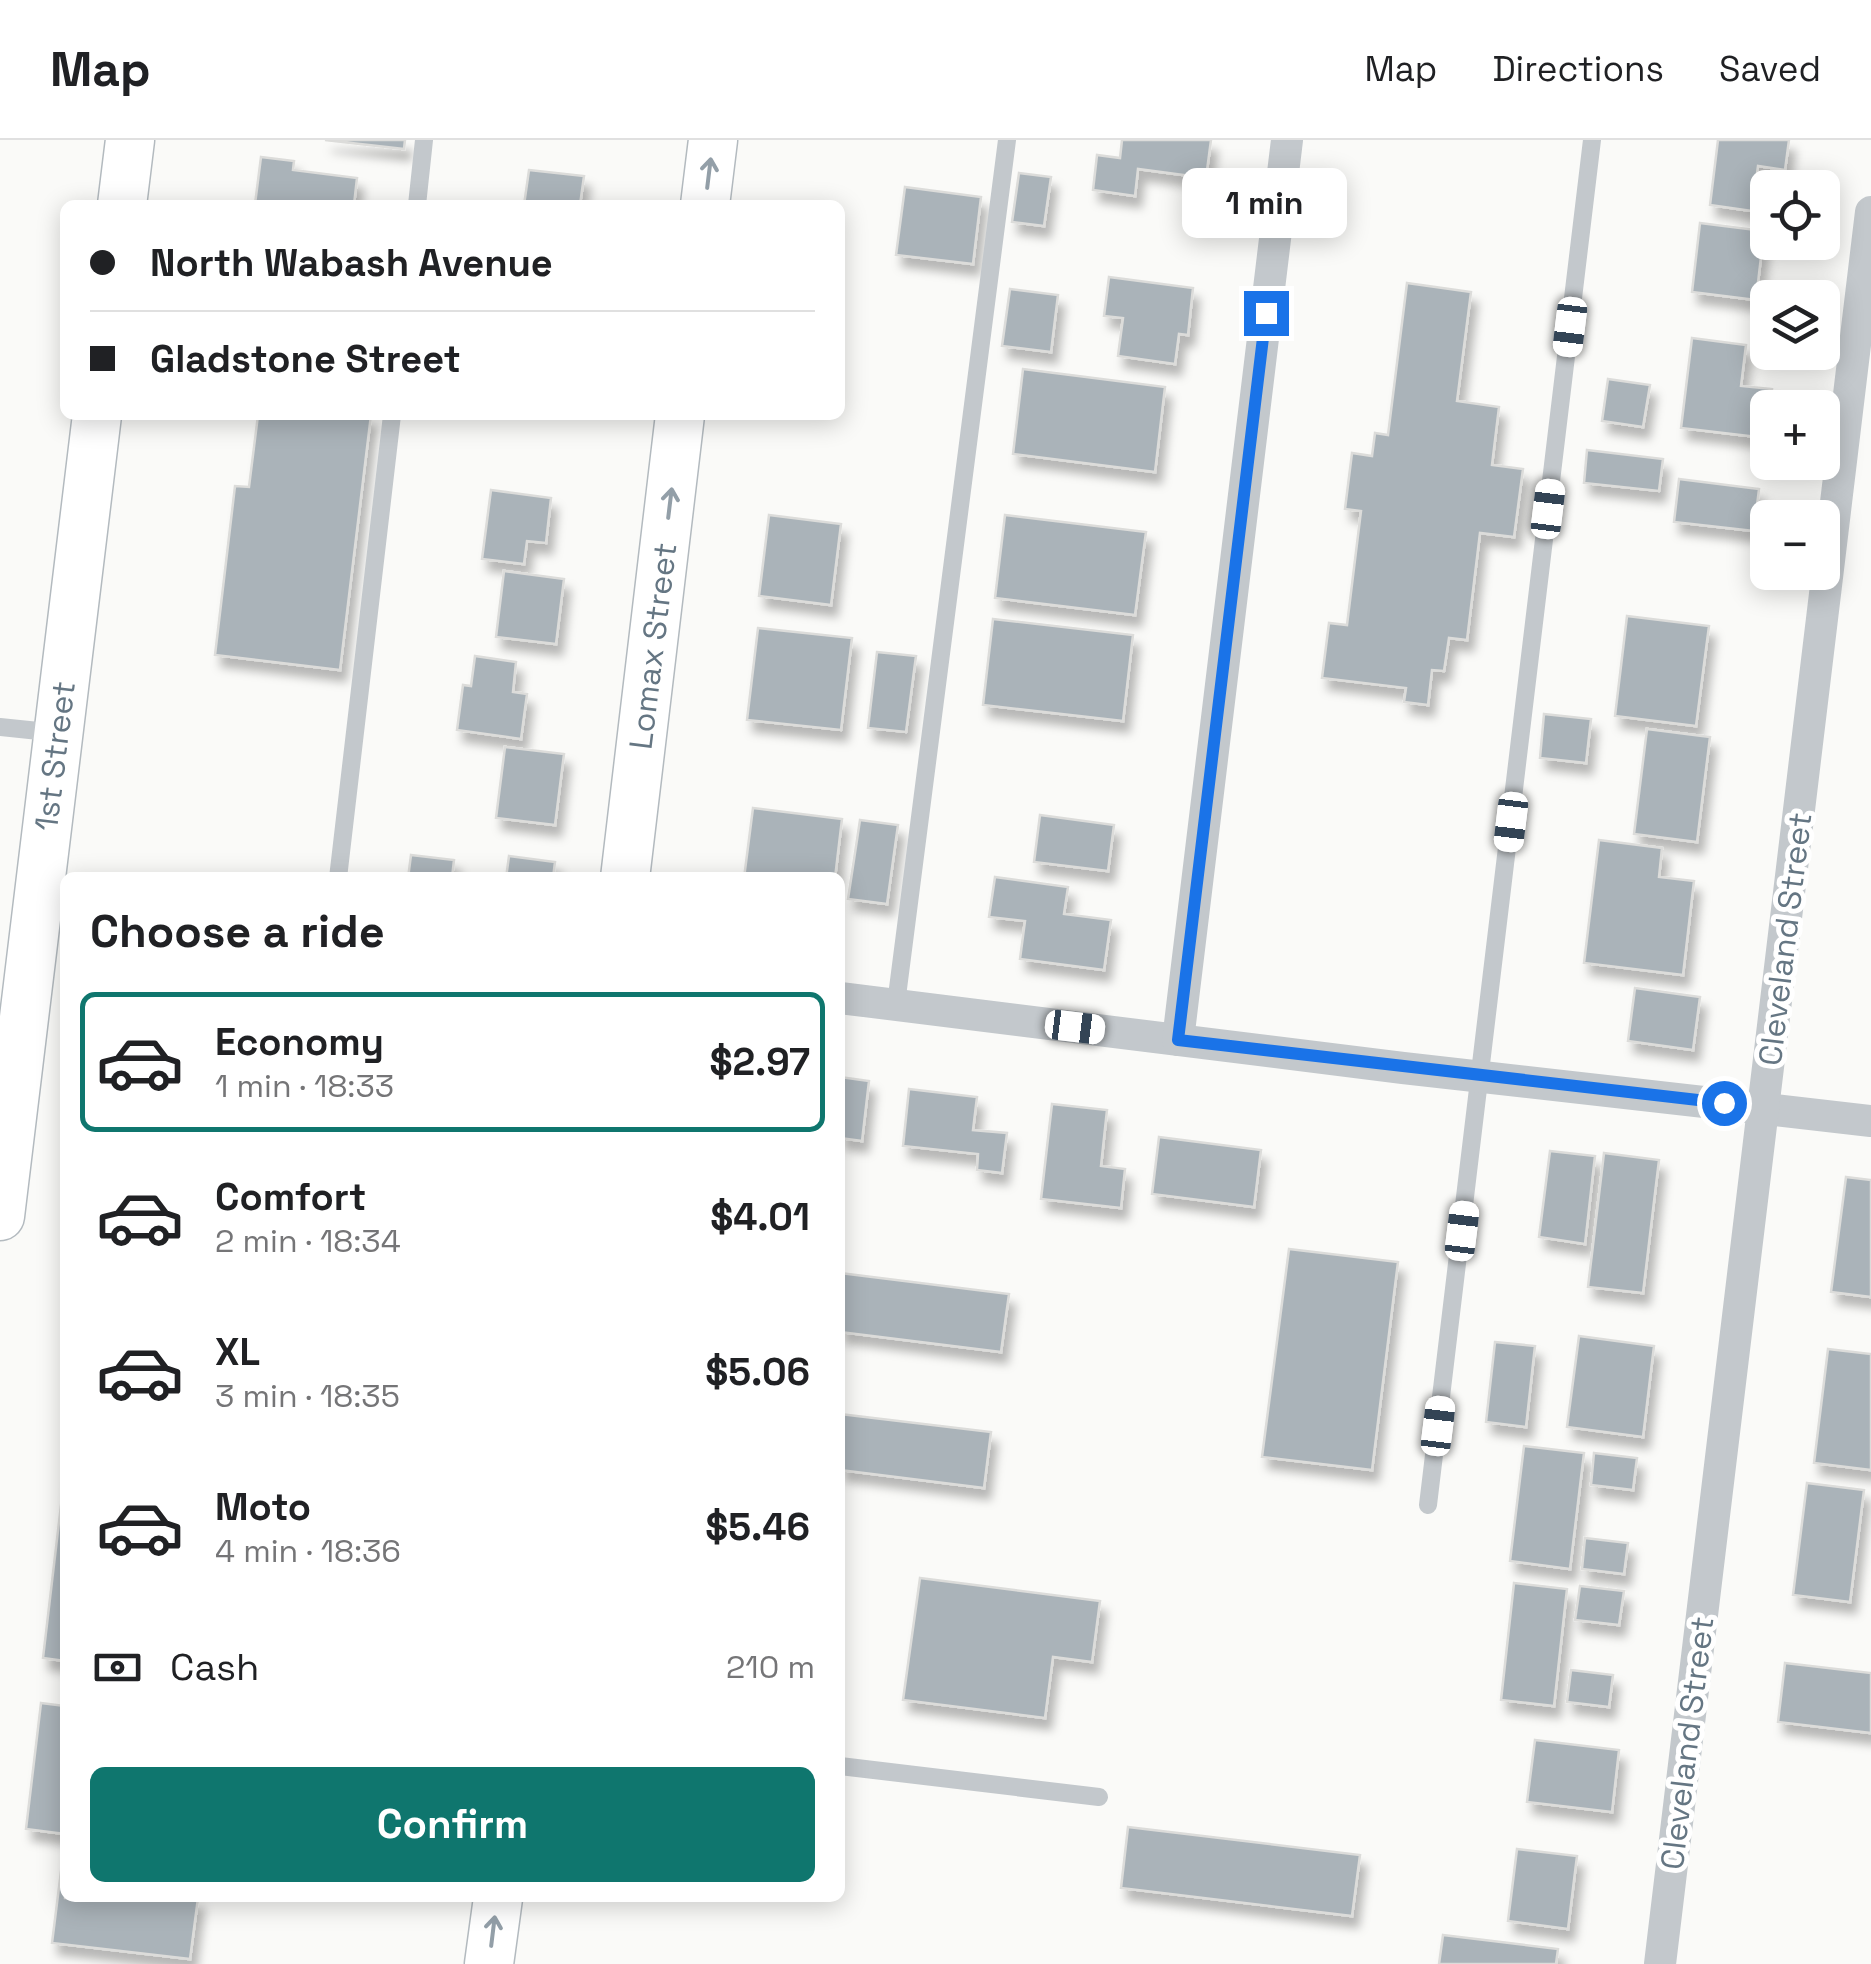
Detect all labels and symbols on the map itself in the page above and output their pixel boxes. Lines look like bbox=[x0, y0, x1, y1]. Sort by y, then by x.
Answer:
one-way arrow bbox=[700, 157, 719, 189]
callout: 1 min bbox=[1184, 168, 1348, 238]
route end bbox=[1244, 291, 1289, 336]
car bbox=[1551, 295, 1589, 359]
car bbox=[1529, 477, 1567, 541]
one-way arrow bbox=[661, 487, 680, 519]
street label: Lomax Street bbox=[620, 540, 686, 752]
street label: 1st Street bbox=[26, 679, 84, 833]
car bbox=[1492, 790, 1530, 854]
street label: Cleveland Street bbox=[1750, 810, 1820, 1068]
car bbox=[1043, 1008, 1107, 1046]
route start bbox=[1702, 1081, 1747, 1126]
car bbox=[1443, 1199, 1481, 1263]
car bbox=[1419, 1394, 1457, 1458]
street label: Cleveland Street bbox=[1652, 1614, 1722, 1872]
one-way arrow bbox=[485, 1915, 503, 1947]

